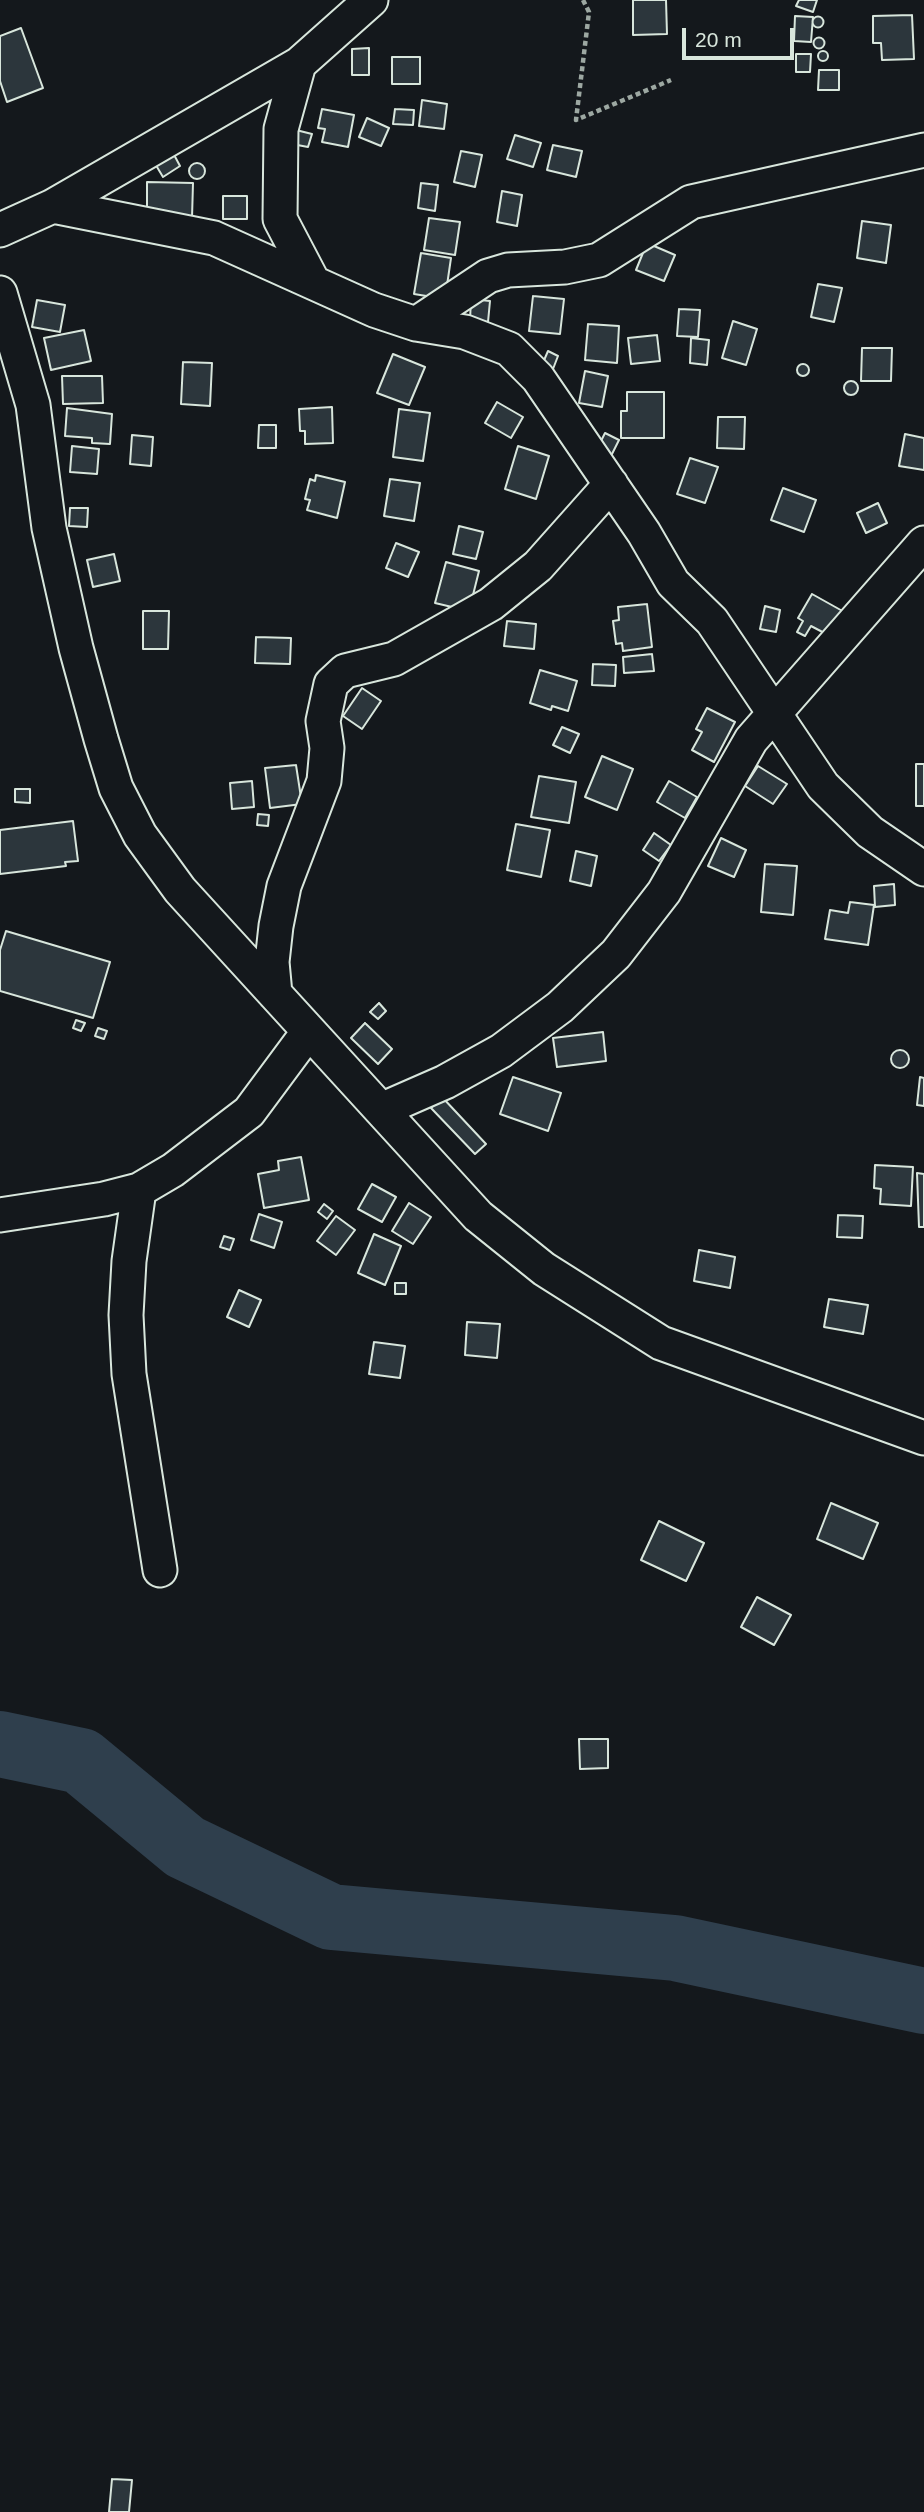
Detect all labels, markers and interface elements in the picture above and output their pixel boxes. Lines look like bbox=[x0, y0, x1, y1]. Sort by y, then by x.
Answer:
scale bar bbox=[686, 14, 798, 58]
text: 20 m bbox=[695, 28, 742, 51]

